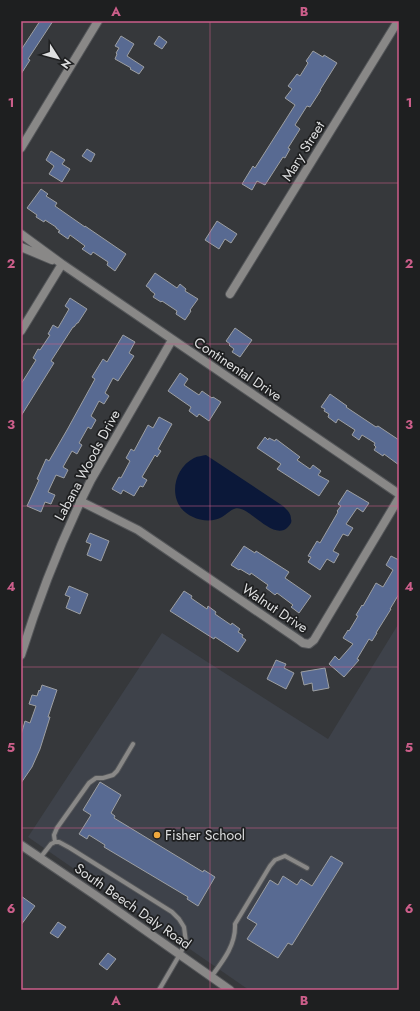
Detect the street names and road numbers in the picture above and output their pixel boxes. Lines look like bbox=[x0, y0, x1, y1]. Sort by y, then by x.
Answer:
street label: Mary Street bbox=[277, 117, 330, 185]
street label: Continental Drive bbox=[190, 332, 286, 406]
street label: Labana Woods Drive bbox=[49, 406, 125, 524]
street label: Walnut Drive bbox=[238, 579, 312, 637]
street label: South Beech Daly Road bbox=[71, 858, 195, 954]

